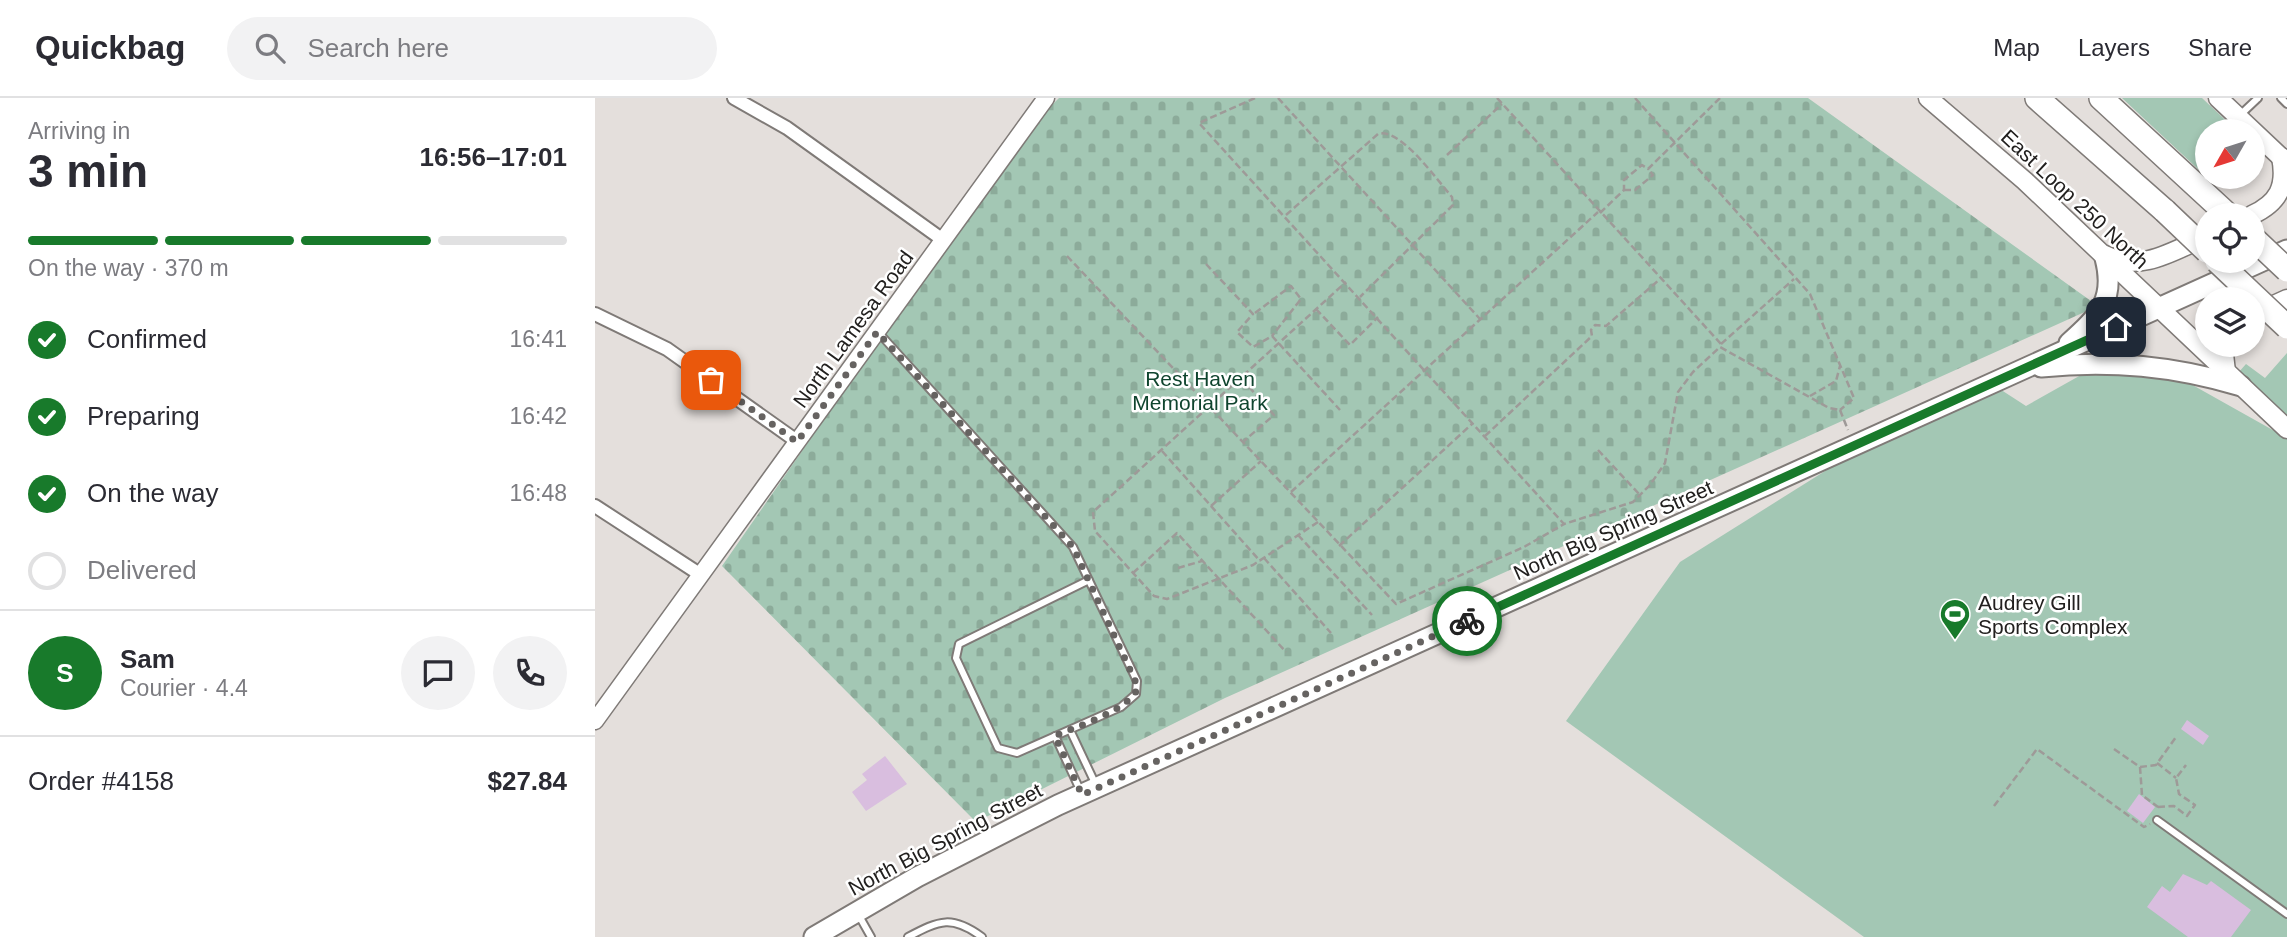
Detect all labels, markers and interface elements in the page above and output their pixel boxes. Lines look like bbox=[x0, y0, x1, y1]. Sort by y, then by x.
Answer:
search box bbox=[227, 17, 717, 80]
text: Quickbag bbox=[35, 29, 185, 66]
icon: search bbox=[251, 29, 289, 67]
text: Search here bbox=[307, 33, 449, 63]
text: Map bbox=[1993, 34, 2040, 61]
text: Layers bbox=[2078, 34, 2150, 61]
text: Share bbox=[2188, 34, 2252, 61]
text: Arriving in bbox=[28, 118, 130, 144]
north arrow bbox=[2195, 119, 2265, 189]
map controls bbox=[2195, 119, 2265, 357]
street label: East Loop 250 North bbox=[1997, 125, 2153, 273]
text: 16:56–17:01 bbox=[420, 142, 567, 172]
text: 3 min bbox=[28, 145, 148, 197]
button: locate bbox=[2195, 203, 2265, 273]
street label: North Lamesa Road bbox=[788, 246, 918, 412]
text: On the way · 370 m bbox=[28, 255, 229, 281]
button: layers bbox=[2195, 287, 2265, 357]
pin bbox=[2086, 297, 2146, 357]
icon: home bbox=[2097, 308, 2135, 346]
icon: check bbox=[28, 321, 66, 359]
text: Confirmed bbox=[87, 324, 207, 354]
text: 16:41 bbox=[509, 326, 567, 352]
pin bbox=[681, 350, 741, 410]
icon: bag bbox=[692, 361, 730, 399]
park label: Rest Haven Memorial Park bbox=[1132, 367, 1268, 414]
icon: check bbox=[28, 398, 66, 436]
text: Preparing bbox=[87, 401, 200, 431]
text: 16:42 bbox=[509, 403, 567, 429]
icon: check bbox=[28, 475, 66, 513]
street label: North Big Spring Street bbox=[1510, 476, 1716, 584]
text: On the way bbox=[87, 478, 219, 508]
text: 16:48 bbox=[509, 480, 567, 506]
text: Delivered bbox=[87, 555, 197, 585]
courier bbox=[1432, 586, 1502, 656]
place label: Audrey Gill Sports Complex bbox=[1978, 591, 2128, 638]
sports icon: Audrey Gill Sports Complex bbox=[1938, 597, 1972, 641]
icon: bike bbox=[1448, 602, 1486, 640]
button: chat bbox=[401, 636, 475, 710]
button: phone bbox=[493, 636, 567, 710]
text: Sam bbox=[120, 644, 175, 674]
text: S bbox=[56, 658, 74, 688]
text: Courier · 4.4 bbox=[120, 675, 248, 701]
text: Order #4158 bbox=[28, 766, 174, 796]
text: $27.84 bbox=[487, 766, 567, 796]
street label: North Big Spring Street bbox=[844, 778, 1046, 900]

